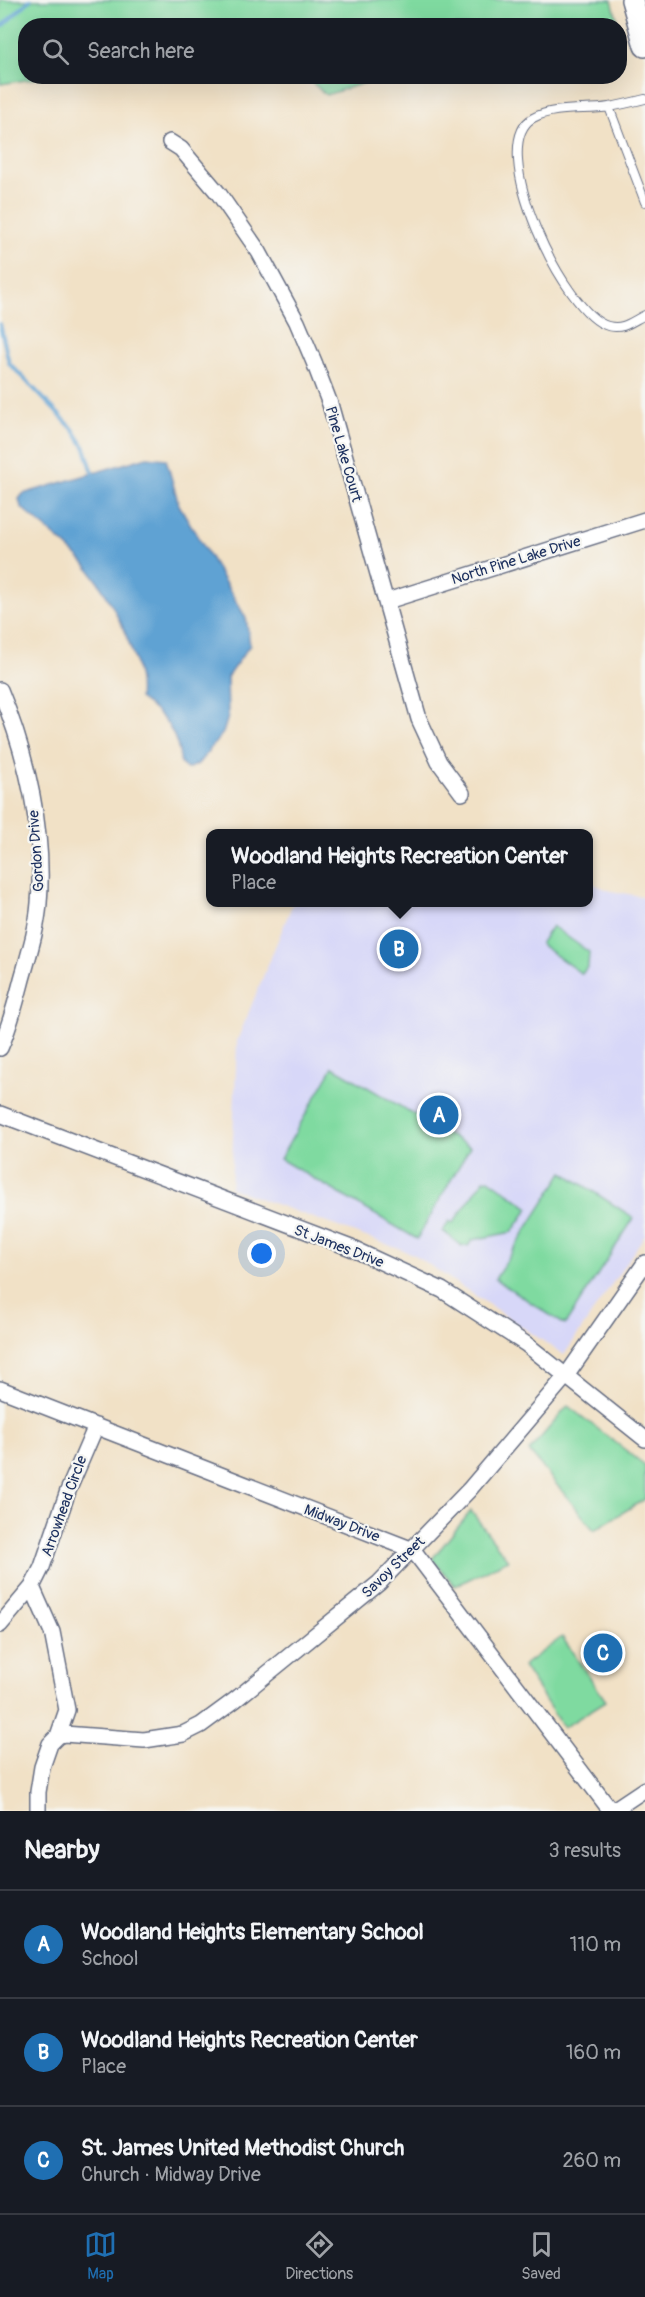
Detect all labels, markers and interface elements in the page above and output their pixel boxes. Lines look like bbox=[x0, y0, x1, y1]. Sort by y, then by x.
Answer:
search box bbox=[18, 18, 627, 84]
icon: search bbox=[39, 35, 72, 68]
text: Search here bbox=[87, 37, 194, 65]
street label: Pine Lake Court bbox=[321, 404, 366, 505]
street label: North Pine Lake Drive bbox=[449, 532, 584, 589]
street label: Gordon Drive bbox=[24, 809, 49, 892]
popup bbox=[206, 829, 593, 907]
text: Woodland Heights Recreation Center bbox=[231, 842, 568, 870]
text: Place bbox=[231, 870, 276, 895]
pin: B bbox=[380, 926, 418, 972]
pin: A bbox=[420, 1092, 458, 1138]
street label: St James Drive bbox=[291, 1221, 387, 1273]
your location bbox=[247, 1239, 276, 1268]
street label: Arrowhead Circle bbox=[37, 1453, 92, 1559]
street label: Midway Drive bbox=[301, 1500, 383, 1547]
street label: Savoy Street bbox=[358, 1532, 430, 1602]
pin: C bbox=[584, 1630, 622, 1676]
text: Nearby bbox=[24, 1834, 100, 1866]
text: 3 results bbox=[549, 1838, 621, 1863]
text: Woodland Heights Elementary School bbox=[81, 1918, 424, 1946]
text: A bbox=[37, 1932, 50, 1957]
text: 110 m bbox=[570, 1932, 621, 1957]
text: School bbox=[81, 1946, 138, 1971]
text: Woodland Heights Recreation Center bbox=[81, 2026, 418, 2054]
text: B bbox=[38, 2040, 49, 2065]
text: 160 m bbox=[566, 2040, 621, 2065]
text: Place bbox=[81, 2054, 126, 2079]
text: St. James United Methodist Church bbox=[81, 2134, 404, 2162]
text: C bbox=[37, 2148, 50, 2173]
text: 260 m bbox=[562, 2148, 621, 2173]
text: Church · Midway Drive bbox=[81, 2162, 261, 2187]
tab: Map bbox=[84, 2228, 117, 2284]
tab: Directions bbox=[285, 2228, 353, 2284]
tab: Saved bbox=[521, 2228, 561, 2284]

